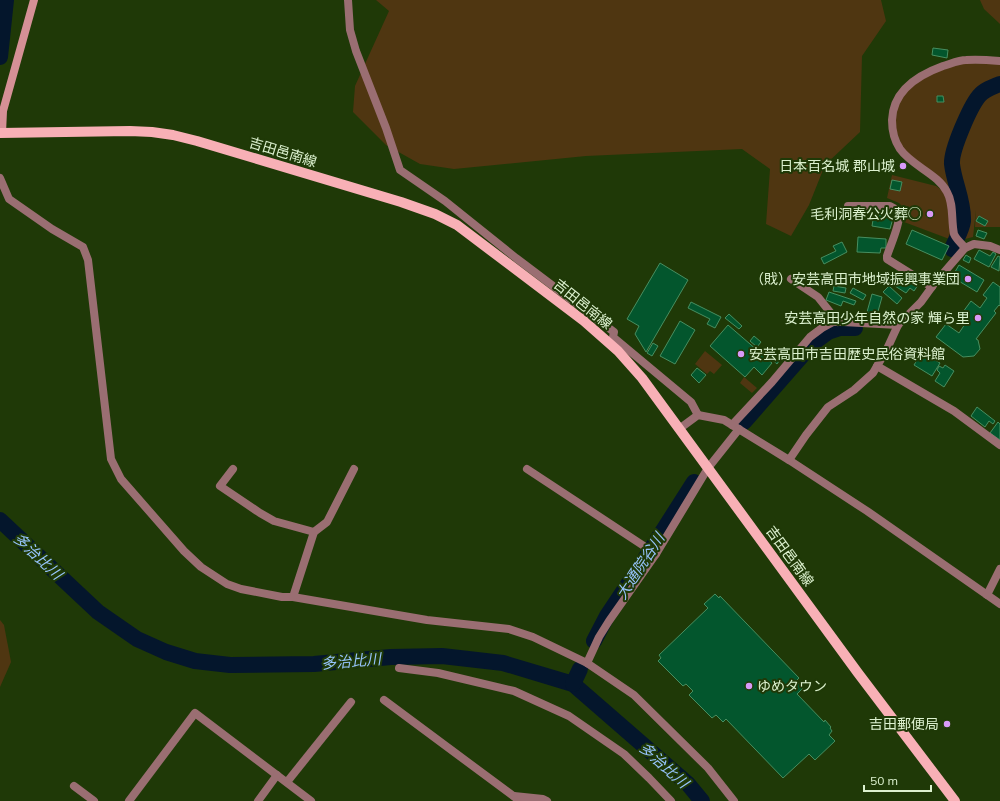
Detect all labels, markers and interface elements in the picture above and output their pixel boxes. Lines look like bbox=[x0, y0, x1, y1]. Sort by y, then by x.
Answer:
street label: 吉田邑南線 bbox=[247, 133, 319, 171]
place label: 日本百名城 郡山城 bbox=[779, 157, 895, 175]
marker: 日本百名城 郡山城 bbox=[898, 161, 908, 171]
place label: 毛利洞春公火葬○ bbox=[810, 205, 922, 223]
marker: 毛利洞春公火葬○ bbox=[925, 209, 935, 219]
place label: （戝）安芸高田市地域振興事業団 bbox=[750, 270, 960, 288]
marker: （戝）安芸高田市地域振興事業団 bbox=[963, 274, 973, 284]
street label: 吉田邑南線 bbox=[550, 275, 616, 333]
place label: 安芸高田少年自然の家 輝ら里 bbox=[784, 309, 970, 327]
marker: 安芸高田少年自然の家 輝ら里 bbox=[973, 313, 983, 323]
place label: 安芸高田市吉田歴史民俗資料館 bbox=[749, 345, 945, 363]
marker: 安芸高田市吉田歴史民俗資料館 bbox=[736, 349, 746, 359]
street label: 吉田邑南線 bbox=[762, 522, 818, 590]
water label: 大通院谷川 bbox=[612, 528, 669, 603]
water label: 多治比川 bbox=[10, 529, 68, 585]
water label: 多治比川 bbox=[320, 649, 384, 673]
place label: ゆめタウン bbox=[757, 677, 827, 695]
marker: ゆめタウン bbox=[744, 681, 754, 691]
place label: 吉田郵便局 bbox=[869, 715, 939, 733]
marker: 吉田郵便局 bbox=[942, 719, 952, 729]
water label: 多治比川 bbox=[635, 738, 694, 793]
scale bar bbox=[864, 767, 931, 793]
text: 50 m bbox=[870, 773, 898, 788]

